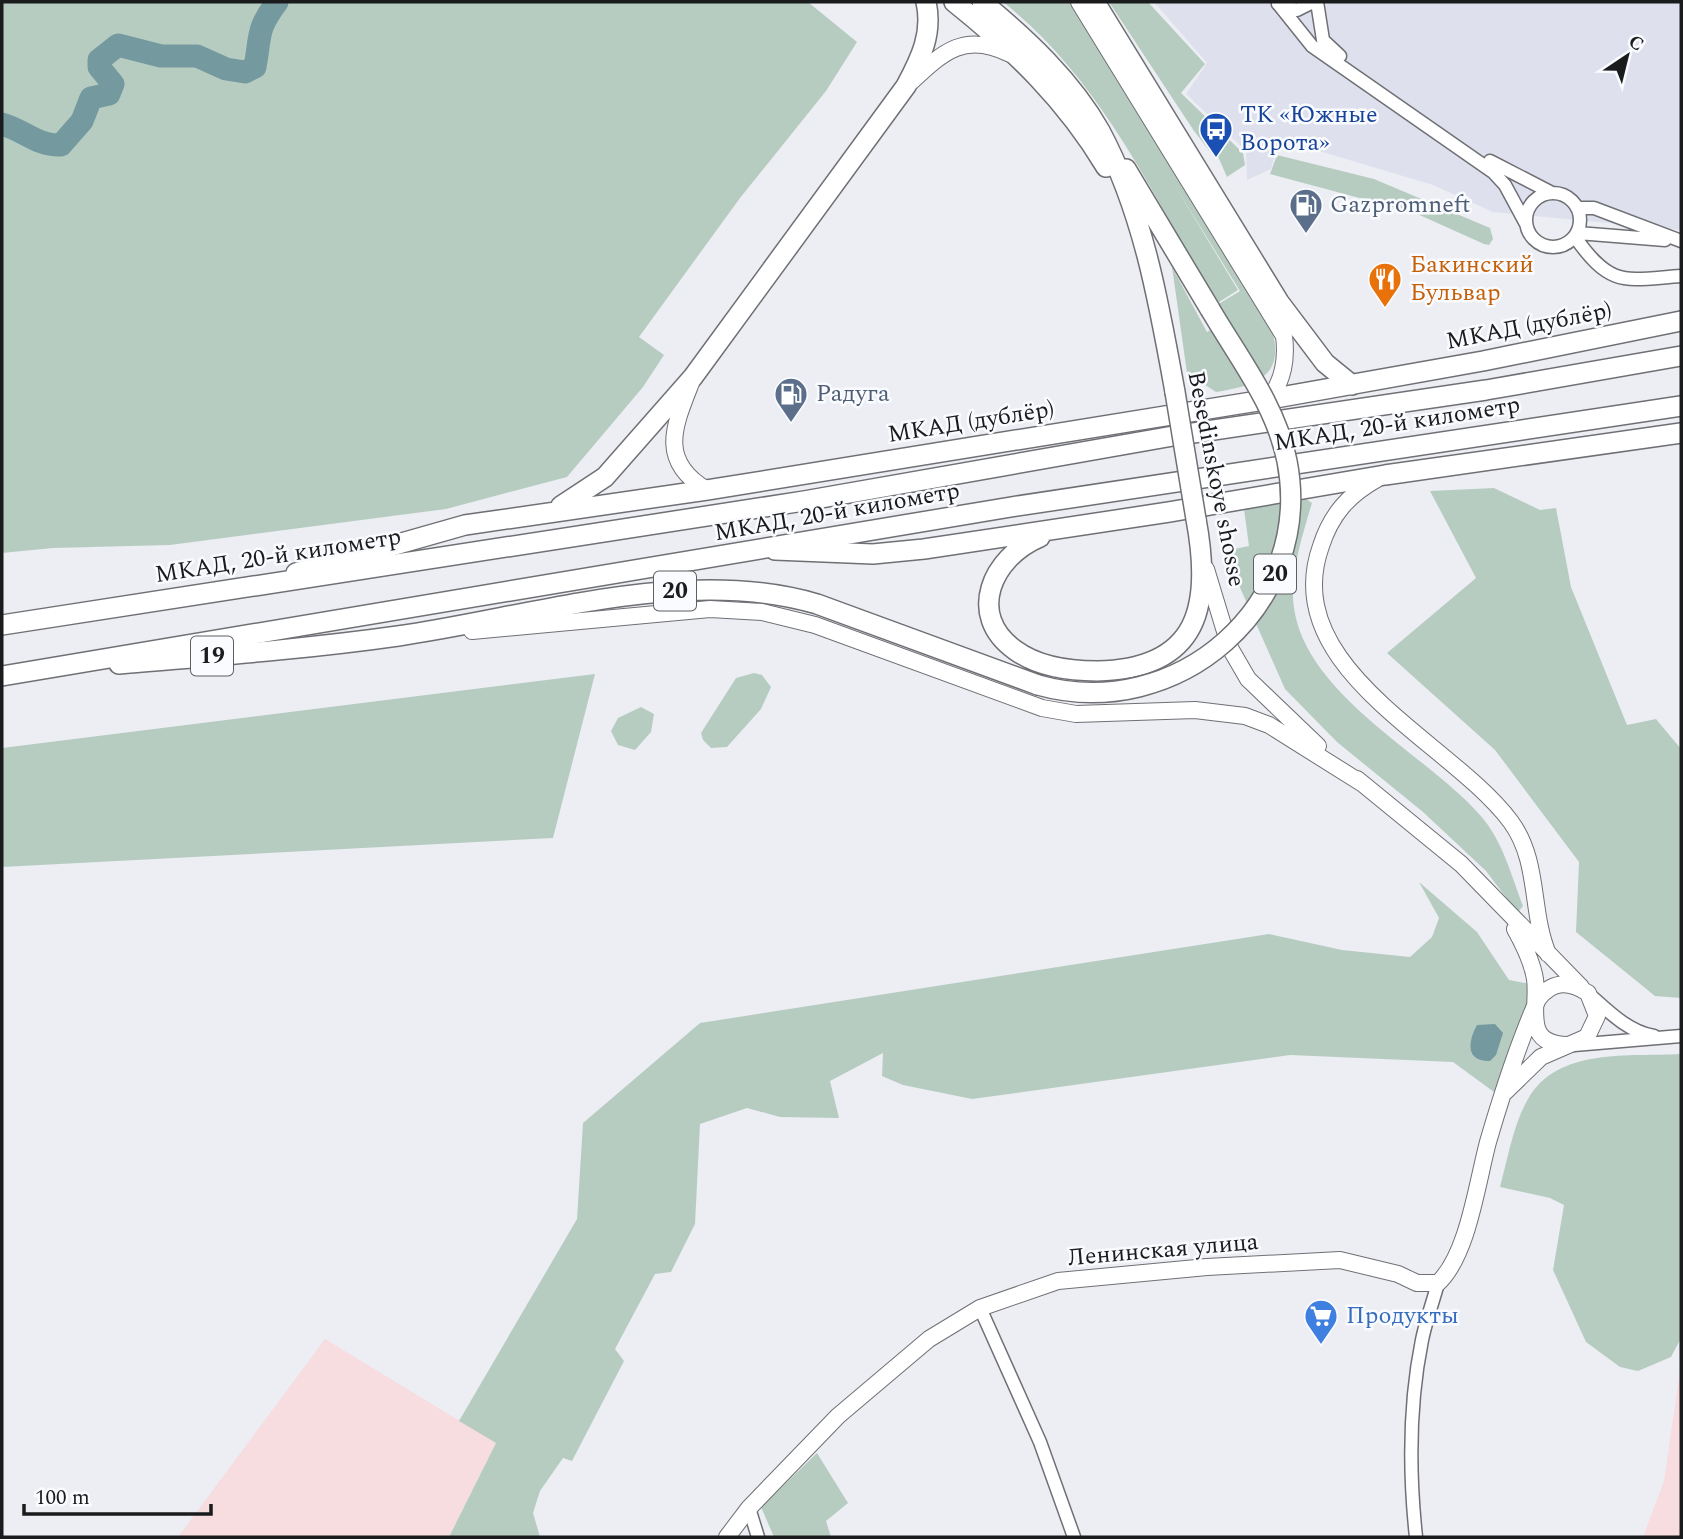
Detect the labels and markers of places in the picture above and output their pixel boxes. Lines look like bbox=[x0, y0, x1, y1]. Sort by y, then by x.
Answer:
place label: ТК «Южные Ворота» bbox=[1240, 97, 1378, 161]
bus stop icon: ТК «Южные Ворота» bbox=[1197, 110, 1235, 159]
fuel station icon: Gazpromneft bbox=[1287, 186, 1325, 235]
place label: Gazpromneft bbox=[1330, 187, 1471, 223]
place label: Бакинский Бульвар bbox=[1410, 247, 1534, 311]
restaurant icon: Бакинский Бульвар bbox=[1366, 260, 1404, 309]
fuel station icon: Радуга bbox=[772, 375, 810, 424]
place label: Радуга bbox=[816, 376, 890, 412]
supermarket icon: Продукты bbox=[1302, 1297, 1340, 1346]
place label: Продукты bbox=[1346, 1298, 1459, 1334]

